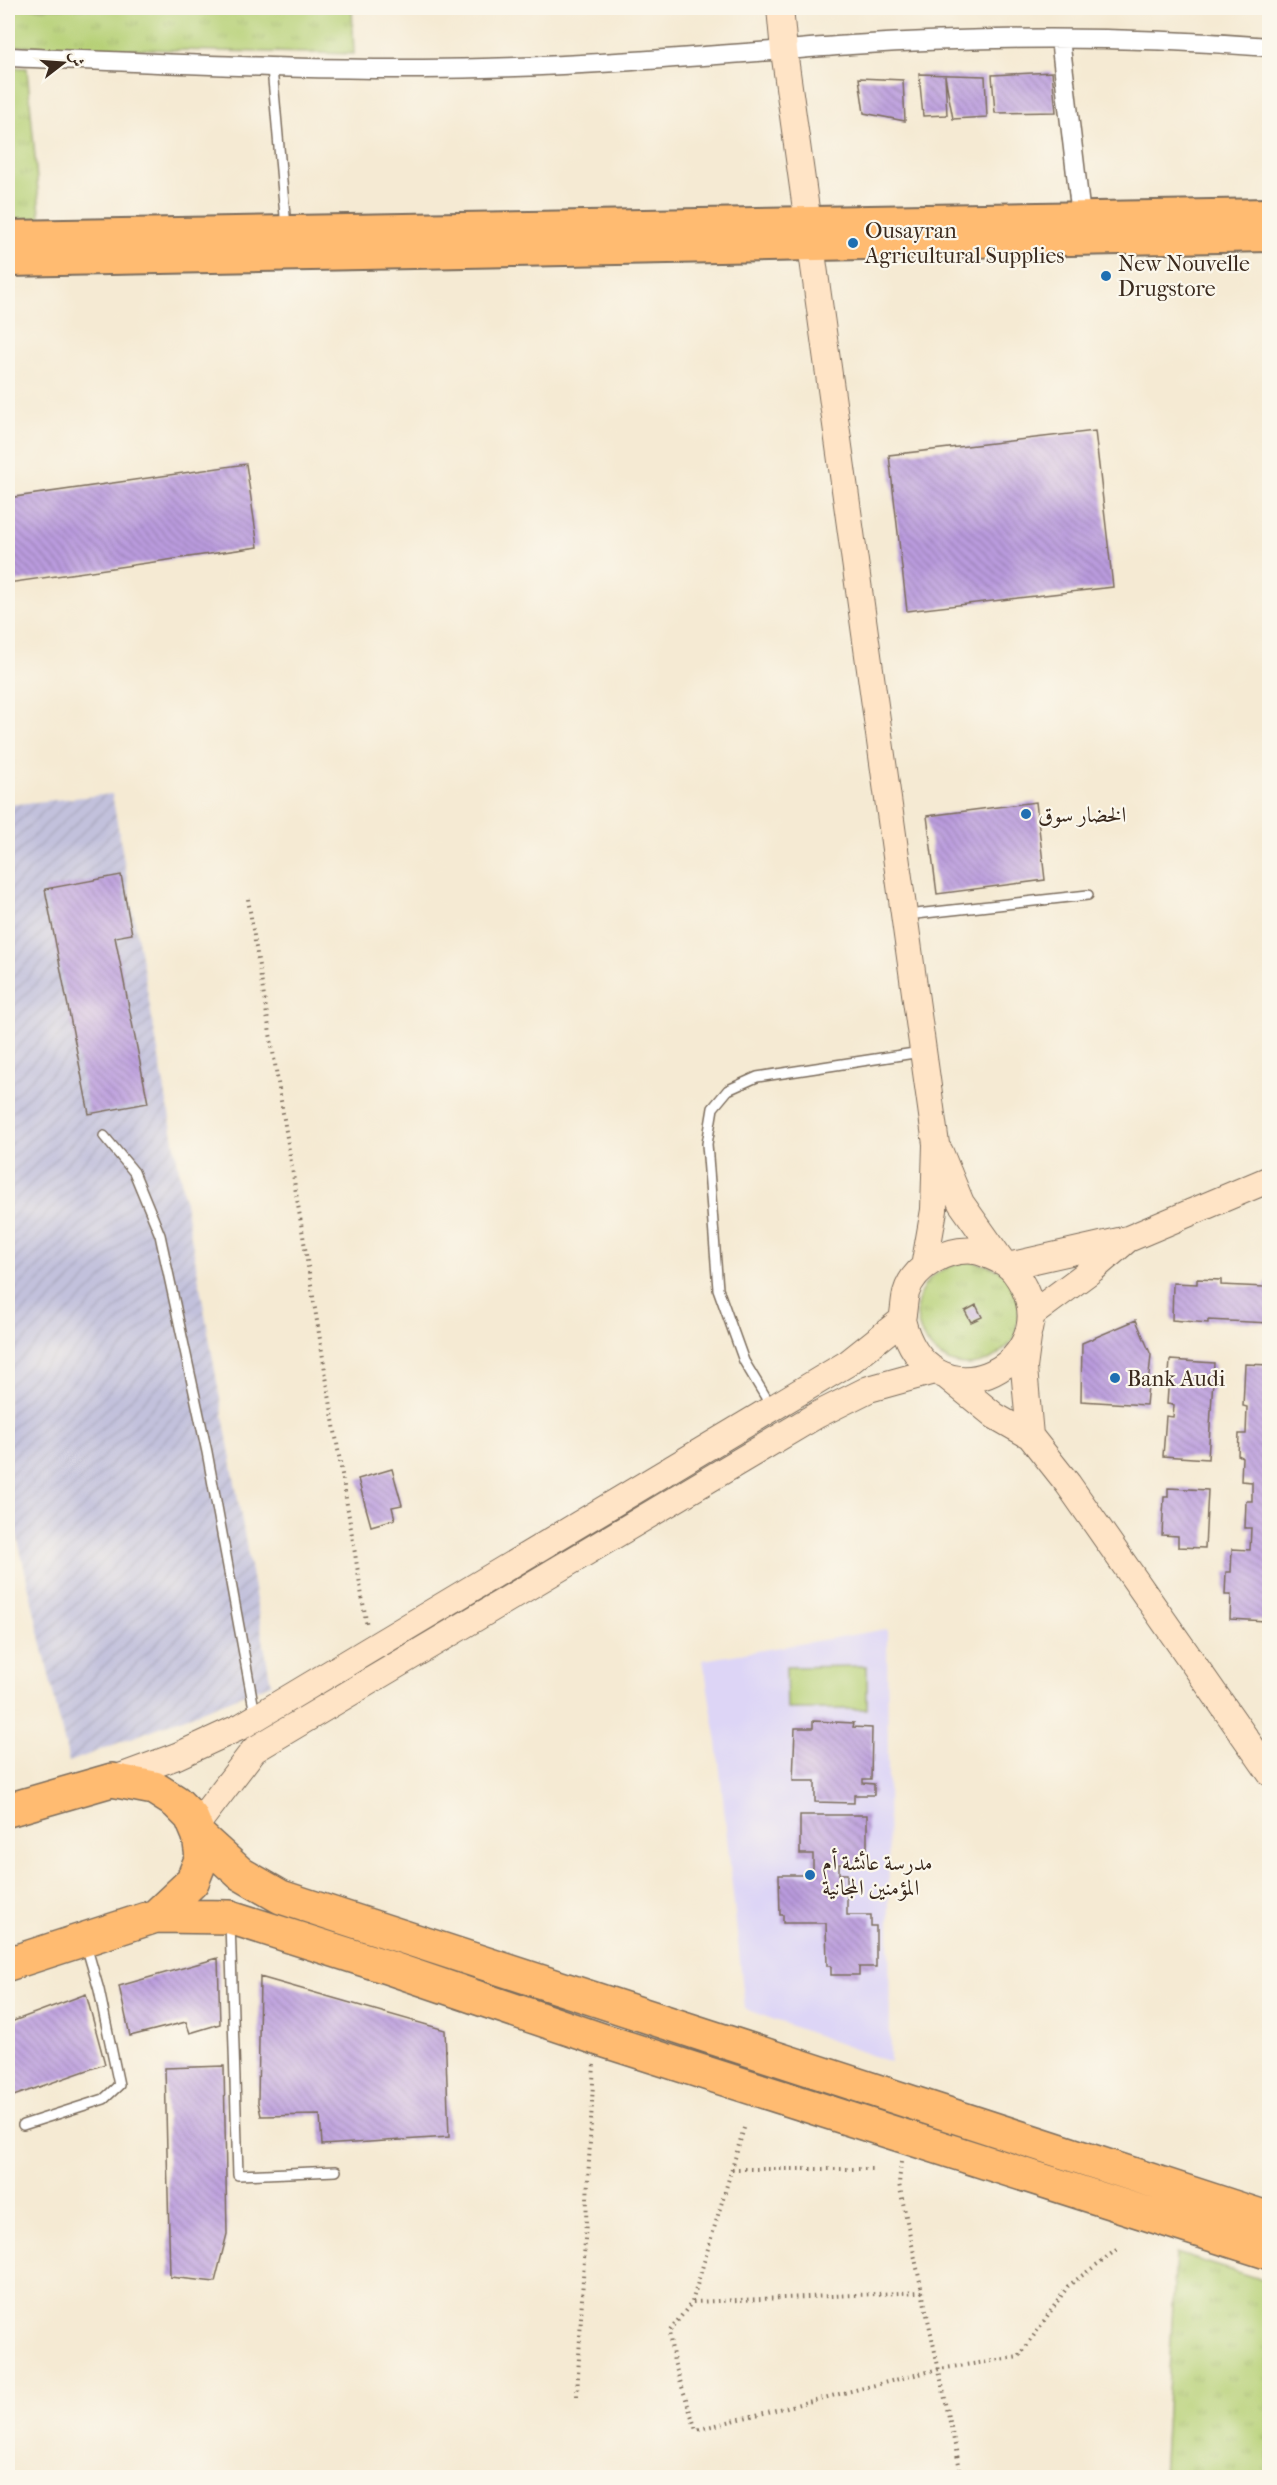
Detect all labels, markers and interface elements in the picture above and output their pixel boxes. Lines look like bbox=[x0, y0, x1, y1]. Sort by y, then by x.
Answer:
north arrow bbox=[33, 33, 93, 93]
text: ش bbox=[65, 48, 88, 69]
place label: Ousayran Agricultural Supplies bbox=[864, 218, 1064, 269]
marker: Ousayran Agricultural Supplies bbox=[846, 236, 860, 250]
place label: New Nouvelle Drugstore bbox=[1118, 251, 1250, 302]
marker: New Nouvelle Drugstore bbox=[1099, 269, 1113, 283]
place label: الخضار سوق bbox=[1038, 802, 1126, 828]
marker: الخضار سوق bbox=[1019, 807, 1033, 821]
place label: Bank Audi bbox=[1127, 1366, 1226, 1392]
marker: Bank Audi bbox=[1108, 1371, 1122, 1385]
place label: مدرسة عائشة أم المؤمنين المجانية bbox=[822, 1847, 933, 1901]
marker: مدرسة عائشة أم المؤمنين المجانية bbox=[803, 1868, 817, 1882]

